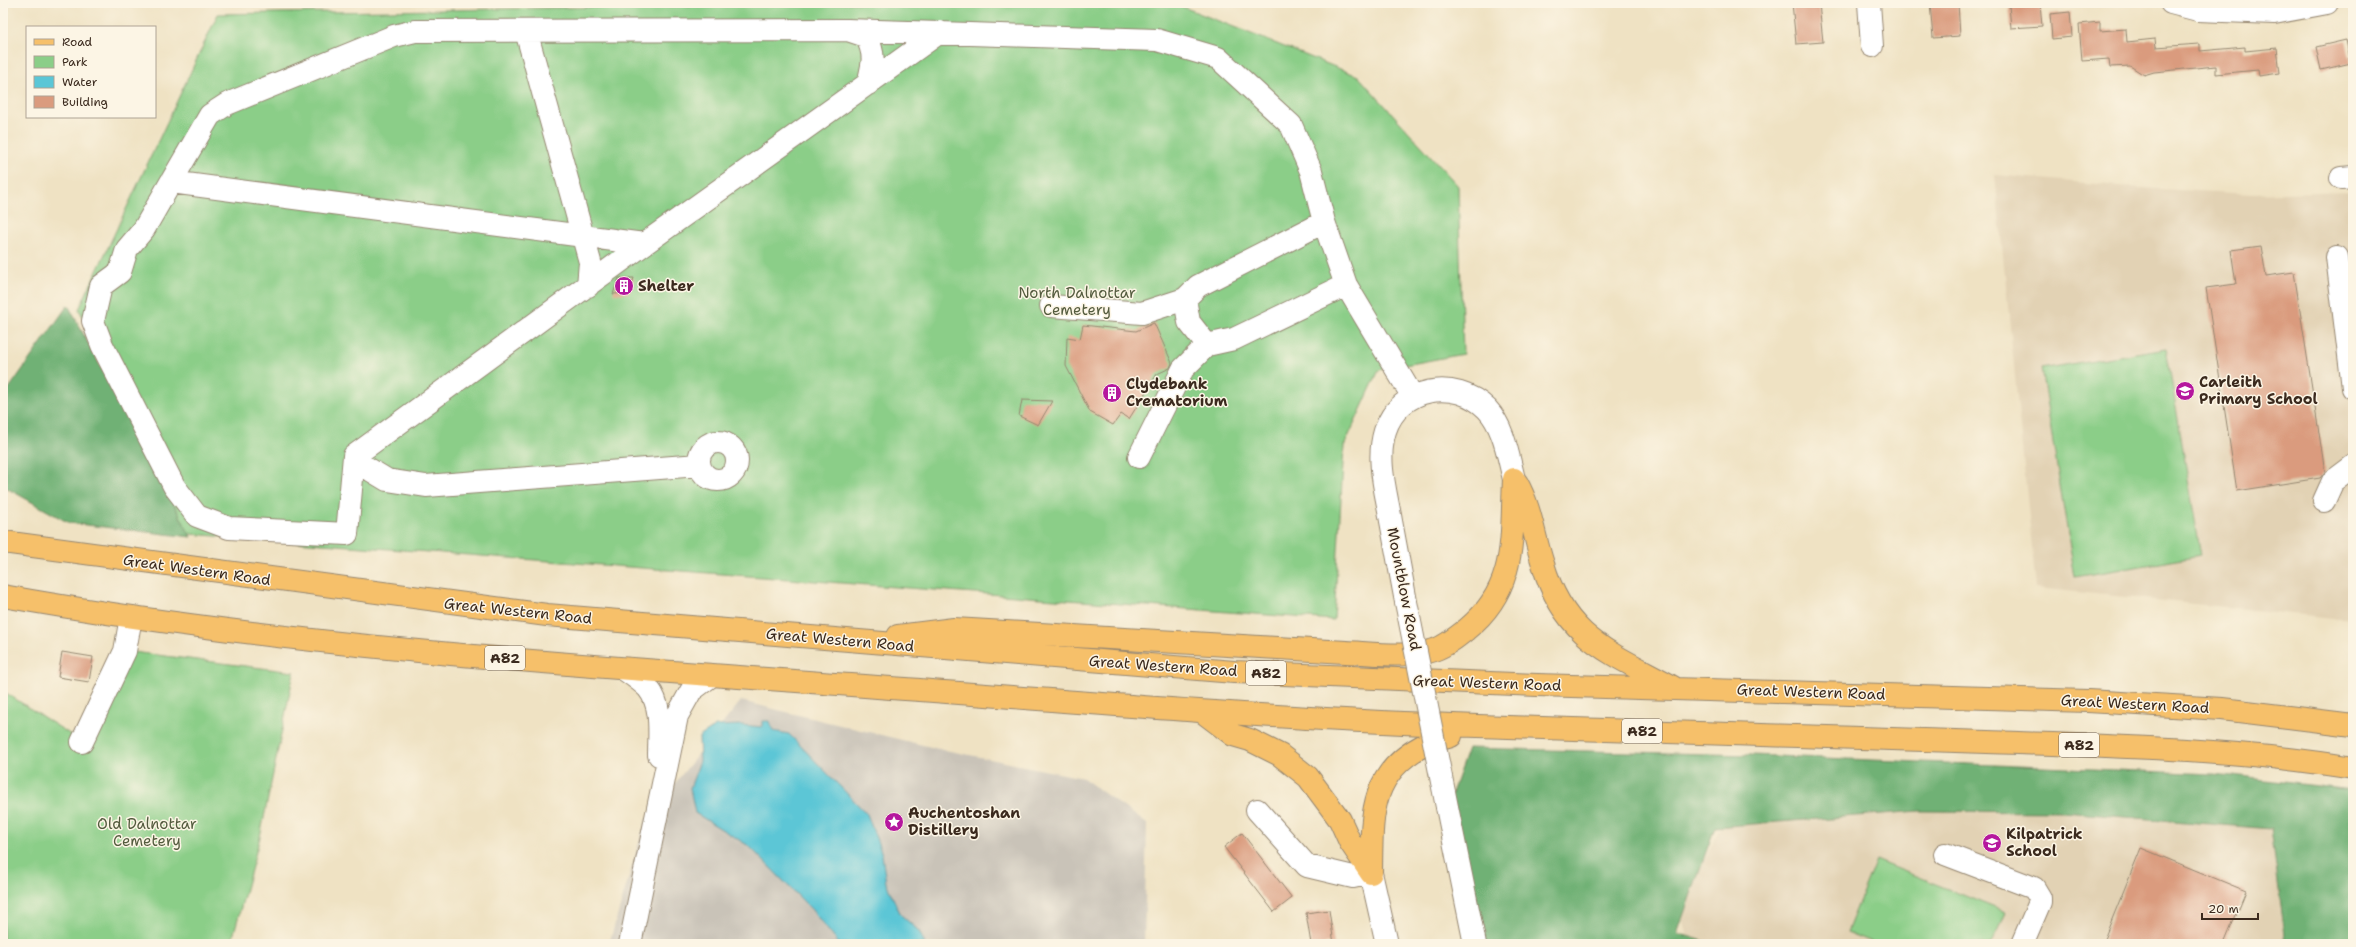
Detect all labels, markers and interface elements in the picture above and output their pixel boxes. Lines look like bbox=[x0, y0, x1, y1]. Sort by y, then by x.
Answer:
legend bbox=[26, 26, 156, 118]
text: Road bbox=[62, 34, 93, 50]
text: Park bbox=[62, 54, 88, 70]
text: Water bbox=[62, 74, 98, 90]
text: Building bbox=[62, 94, 108, 110]
building icon: Shelter bbox=[613, 275, 635, 297]
place label: Shelter bbox=[638, 276, 694, 296]
park label: North Dalnottar Cemetery bbox=[1018, 283, 1136, 320]
place label: Carleith Primary School bbox=[2199, 372, 2318, 409]
place label: Clydebank Crematorium bbox=[1126, 374, 1228, 411]
school or university icon: Carleith Primary School bbox=[2174, 380, 2196, 402]
building icon: Clydebank Crematorium bbox=[1101, 382, 1123, 404]
street label: Mountblow Road bbox=[1382, 526, 1426, 653]
street label: Great Western Road bbox=[122, 550, 273, 590]
street label: Great Western Road bbox=[443, 593, 594, 629]
street label: Great Western Road bbox=[765, 624, 915, 656]
road number: A82 bbox=[485, 646, 525, 670]
street label: Great Western Road bbox=[1088, 651, 1238, 681]
road number: A82 bbox=[1246, 661, 1286, 685]
street label: Great Western Road bbox=[1412, 670, 1562, 696]
street label: Great Western Road bbox=[1736, 679, 1886, 705]
street label: Great Western Road bbox=[2060, 690, 2210, 718]
road number: A82 bbox=[1622, 719, 1662, 743]
road number: A82 bbox=[2059, 733, 2099, 757]
place label: Auchentoshan Distillery bbox=[908, 803, 1020, 840]
place icon: Auchentoshan Distillery bbox=[883, 811, 905, 833]
park label: Old Dalnottar Cemetery bbox=[97, 814, 197, 851]
place label: Kilpatrick School bbox=[2006, 824, 2083, 861]
school or university icon: Kilpatrick School bbox=[1981, 832, 2003, 854]
scale bar bbox=[2202, 895, 2258, 921]
text: 20 m bbox=[2208, 901, 2239, 917]

